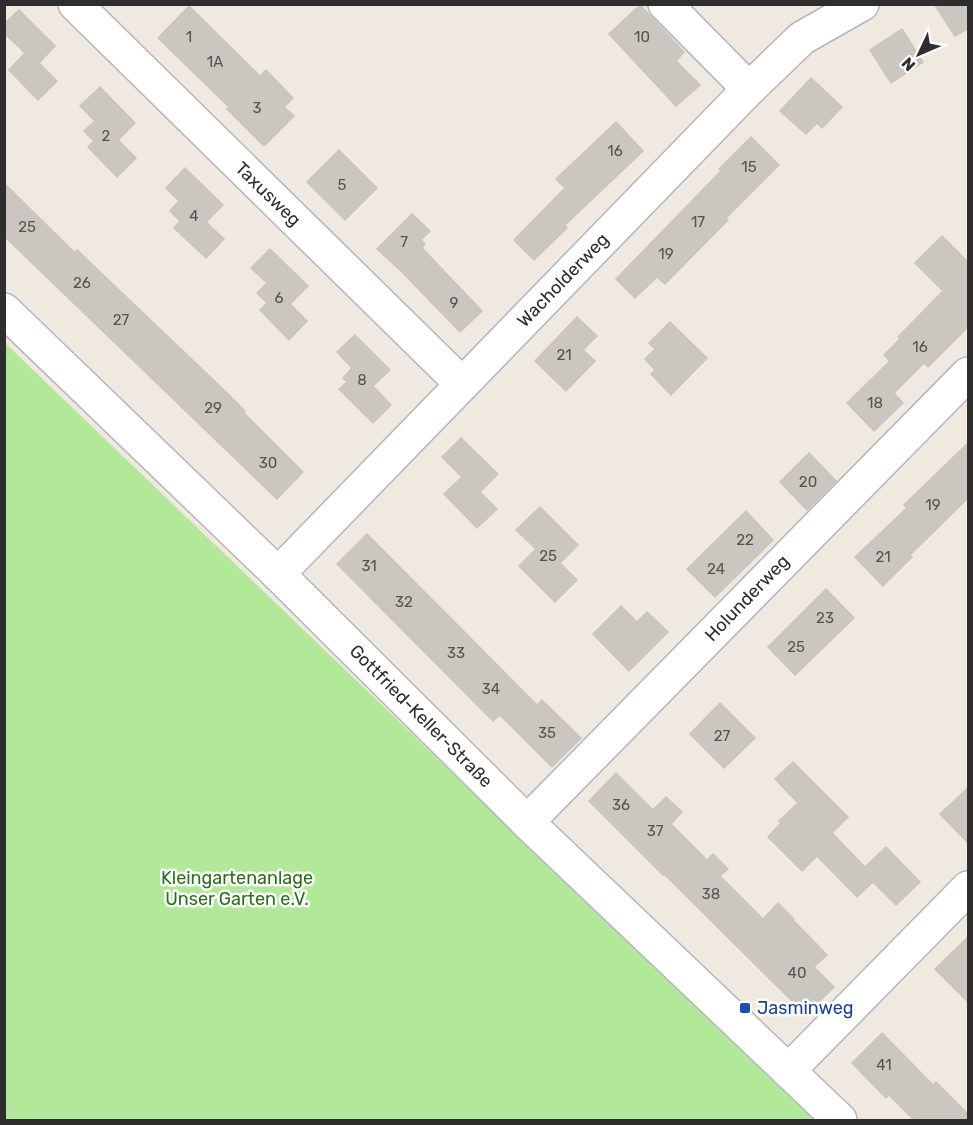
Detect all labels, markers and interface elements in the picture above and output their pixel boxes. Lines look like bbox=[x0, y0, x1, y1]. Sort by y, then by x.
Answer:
north arrow bbox=[889, 24, 949, 84]
house number: 1 bbox=[186, 28, 192, 46]
house number: 10 bbox=[634, 28, 650, 46]
house number: 1A bbox=[207, 53, 223, 71]
text: N bbox=[898, 53, 919, 75]
house number: 3 bbox=[252, 99, 262, 117]
house number: 2 bbox=[102, 127, 111, 145]
house number: 16 bbox=[607, 142, 623, 160]
street label: Taxusweg bbox=[230, 157, 306, 231]
house number: 15 bbox=[741, 158, 757, 176]
house number: 5 bbox=[338, 176, 347, 194]
house number: 4 bbox=[189, 207, 199, 225]
house number: 17 bbox=[691, 213, 705, 231]
house number: 25 bbox=[18, 218, 36, 236]
street label: Wacholderweg bbox=[513, 228, 613, 332]
house number: 7 bbox=[400, 233, 408, 251]
house number: 19 bbox=[658, 245, 674, 263]
house number: 26 bbox=[73, 274, 91, 292]
house number: 6 bbox=[274, 289, 284, 307]
house number: 9 bbox=[450, 294, 459, 312]
house number: 27 bbox=[113, 311, 130, 329]
house number: 16 bbox=[912, 338, 928, 356]
house number: 21 bbox=[556, 346, 572, 364]
house number: 8 bbox=[357, 371, 367, 389]
house number: 18 bbox=[867, 394, 883, 412]
house number: 29 bbox=[204, 399, 222, 417]
house number: 30 bbox=[259, 454, 277, 472]
house number: 20 bbox=[799, 473, 817, 491]
house number: 19 bbox=[925, 496, 941, 514]
house number: 22 bbox=[736, 531, 754, 549]
house number: 25 bbox=[539, 547, 557, 565]
house number: 21 bbox=[875, 548, 891, 566]
street label: Holunderweg bbox=[700, 550, 794, 646]
house number: 31 bbox=[361, 557, 377, 575]
house number: 24 bbox=[707, 560, 725, 578]
house number: 32 bbox=[395, 593, 413, 611]
house number: 23 bbox=[816, 609, 834, 627]
house number: 25 bbox=[787, 638, 805, 656]
street label: Gottfried-Keller-Straße bbox=[345, 640, 497, 792]
house number: 33 bbox=[447, 644, 465, 662]
house number: 34 bbox=[482, 680, 500, 698]
house number: 35 bbox=[538, 724, 556, 742]
house number: 27 bbox=[714, 727, 731, 745]
house number: 36 bbox=[612, 796, 630, 814]
house number: 37 bbox=[647, 822, 664, 840]
park label: Kleingartenanlage Unser Garten e.V. bbox=[161, 867, 313, 910]
house number: 38 bbox=[702, 885, 720, 903]
house number: 40 bbox=[788, 964, 806, 982]
place label: Jasminweg bbox=[757, 997, 854, 1019]
marker: Jasminweg bbox=[738, 1001, 752, 1015]
house number: 41 bbox=[876, 1056, 892, 1074]

